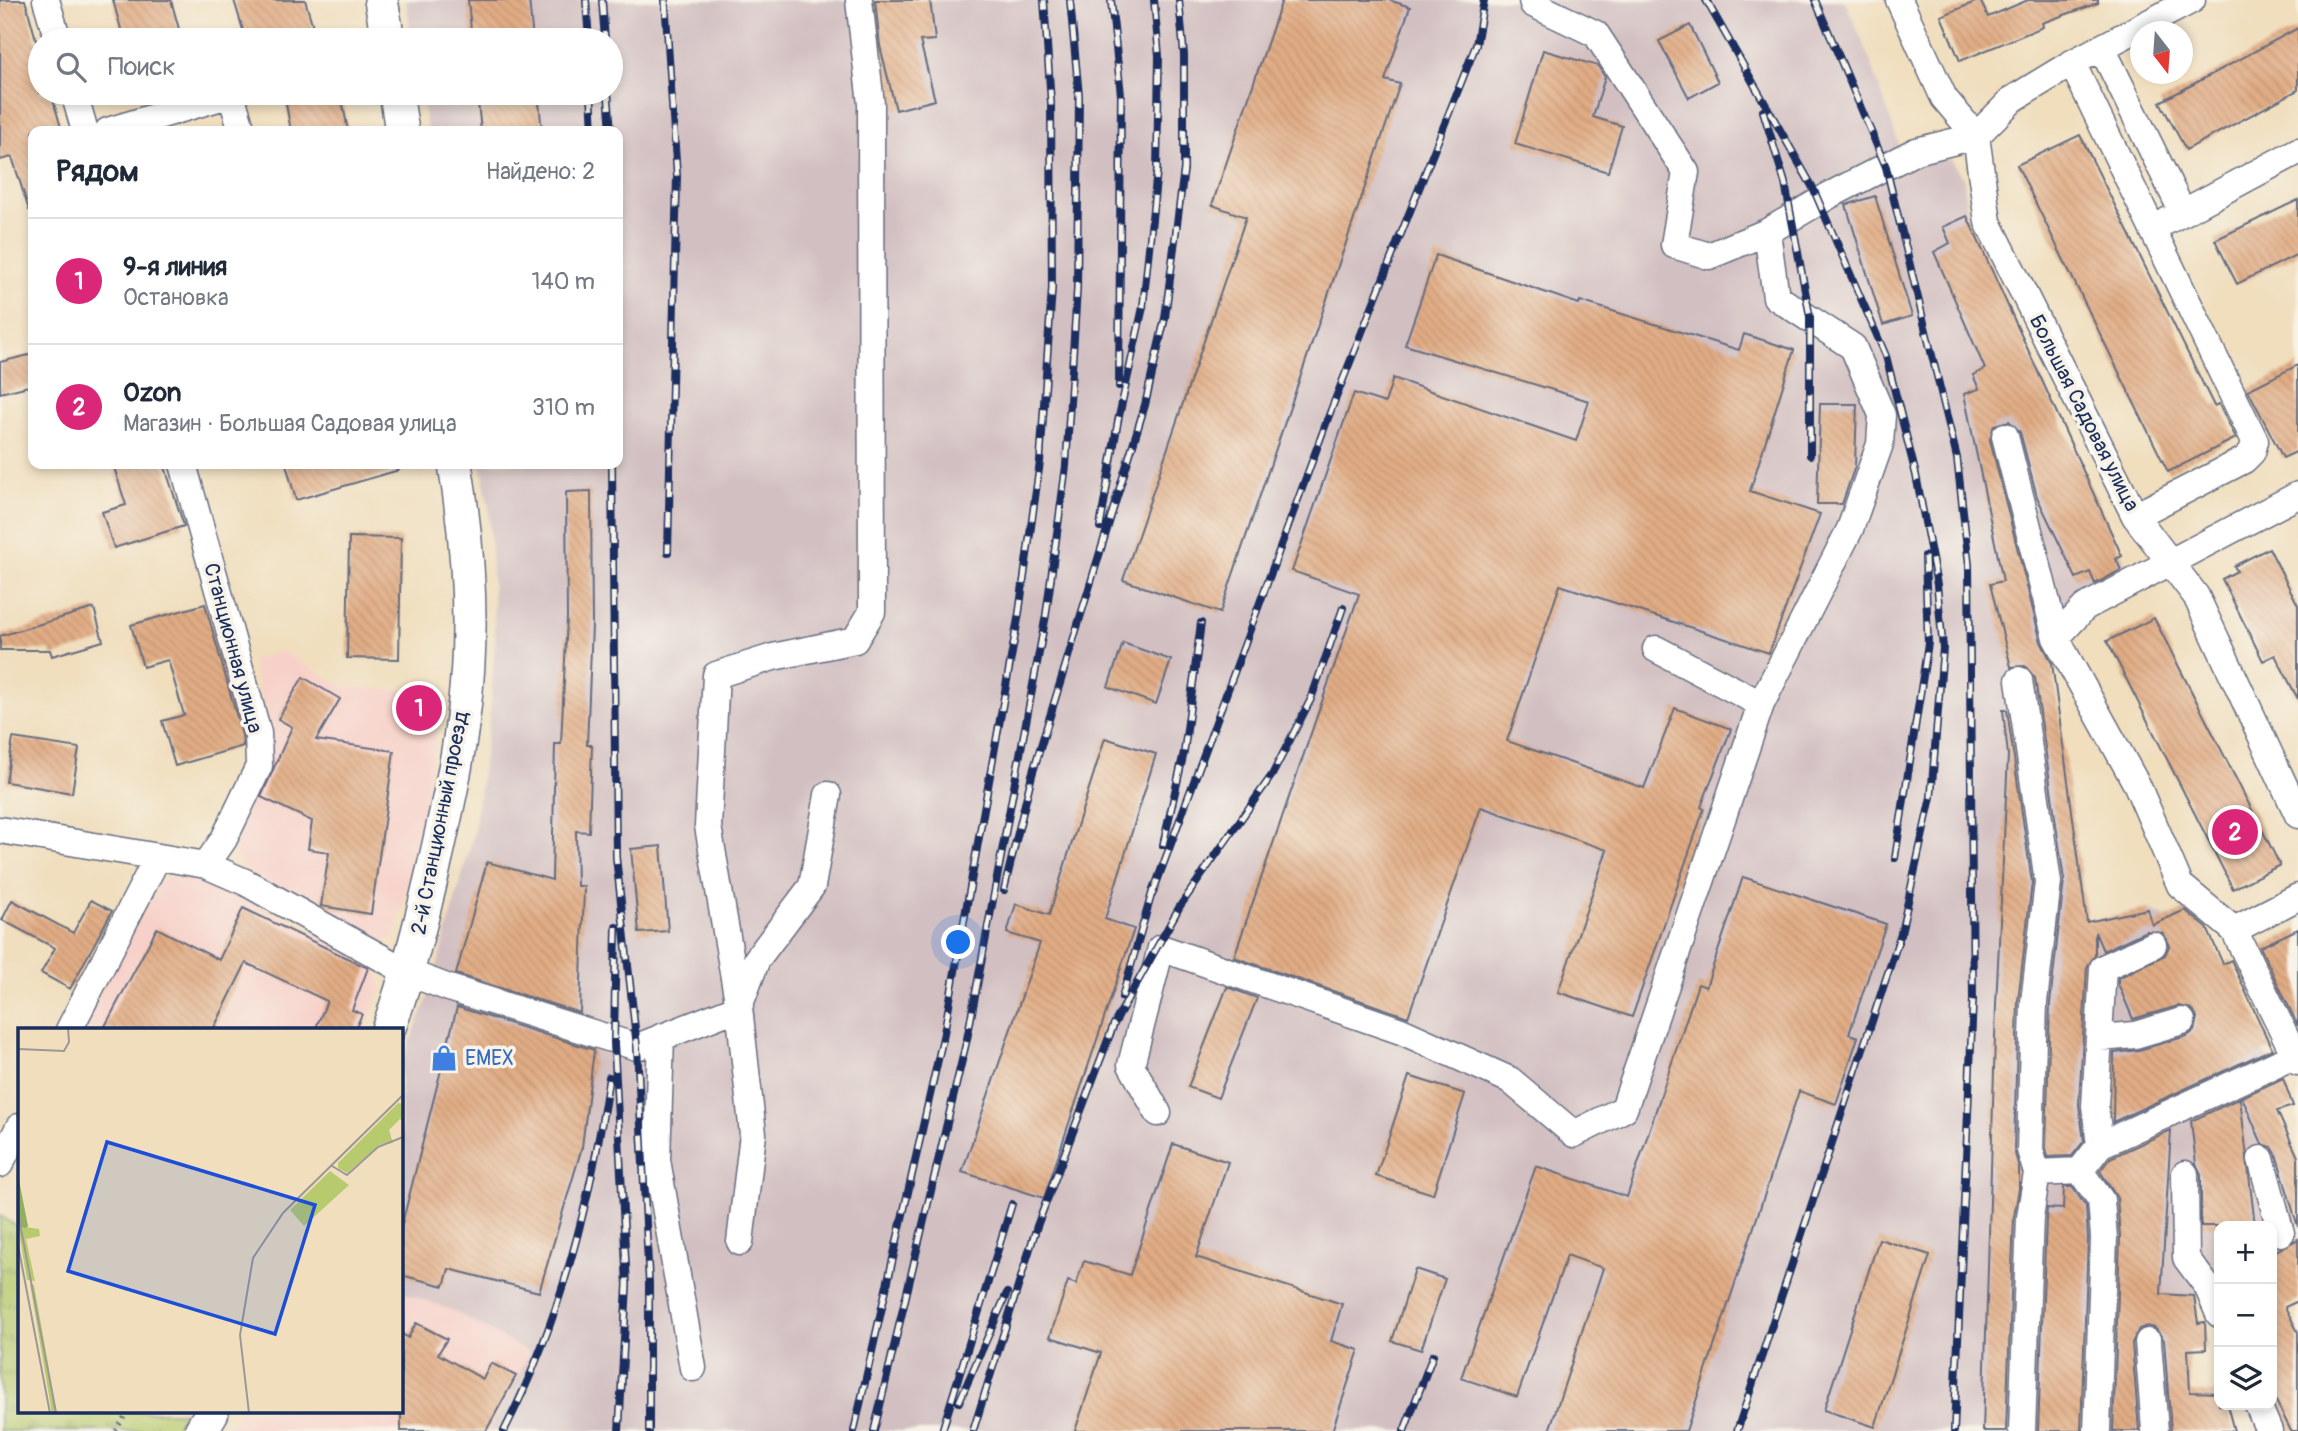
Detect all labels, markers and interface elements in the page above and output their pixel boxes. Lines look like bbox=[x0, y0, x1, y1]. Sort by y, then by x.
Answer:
north arrow bbox=[2130, 21, 2193, 84]
search box bbox=[28, 28, 623, 105]
icon: search bbox=[52, 48, 90, 86]
text: Поиск bbox=[108, 51, 176, 83]
text: Рядом bbox=[56, 153, 139, 190]
text: Найдено: 2 bbox=[486, 157, 595, 186]
text: 9-я линия bbox=[123, 251, 227, 283]
text: 1 bbox=[75, 267, 84, 296]
text: 140 m bbox=[532, 267, 595, 296]
text: Остановка bbox=[123, 283, 229, 312]
street label: Большая Садовая улица bbox=[2023, 310, 2145, 516]
text: Ozon bbox=[123, 377, 181, 409]
text: 2 bbox=[73, 393, 85, 422]
text: 310 m bbox=[532, 393, 595, 422]
text: Магазин · Большая Садовая улица bbox=[123, 409, 457, 438]
street label: Станционная улица bbox=[197, 560, 269, 736]
pin: 1 bbox=[396, 682, 442, 734]
street label: 2-й Станционный проезд bbox=[405, 709, 475, 937]
pin: 2 bbox=[2212, 806, 2258, 858]
your location bbox=[941, 925, 975, 959]
inset map bbox=[18, 1028, 402, 1414]
shop icon: EMEX bbox=[429, 1043, 459, 1073]
place label: EMEX bbox=[465, 1045, 514, 1072]
map controls bbox=[2214, 1221, 2277, 1410]
button: + bbox=[2214, 1221, 2277, 1284]
button: − bbox=[2214, 1284, 2277, 1347]
button: layers bbox=[2214, 1347, 2277, 1410]

